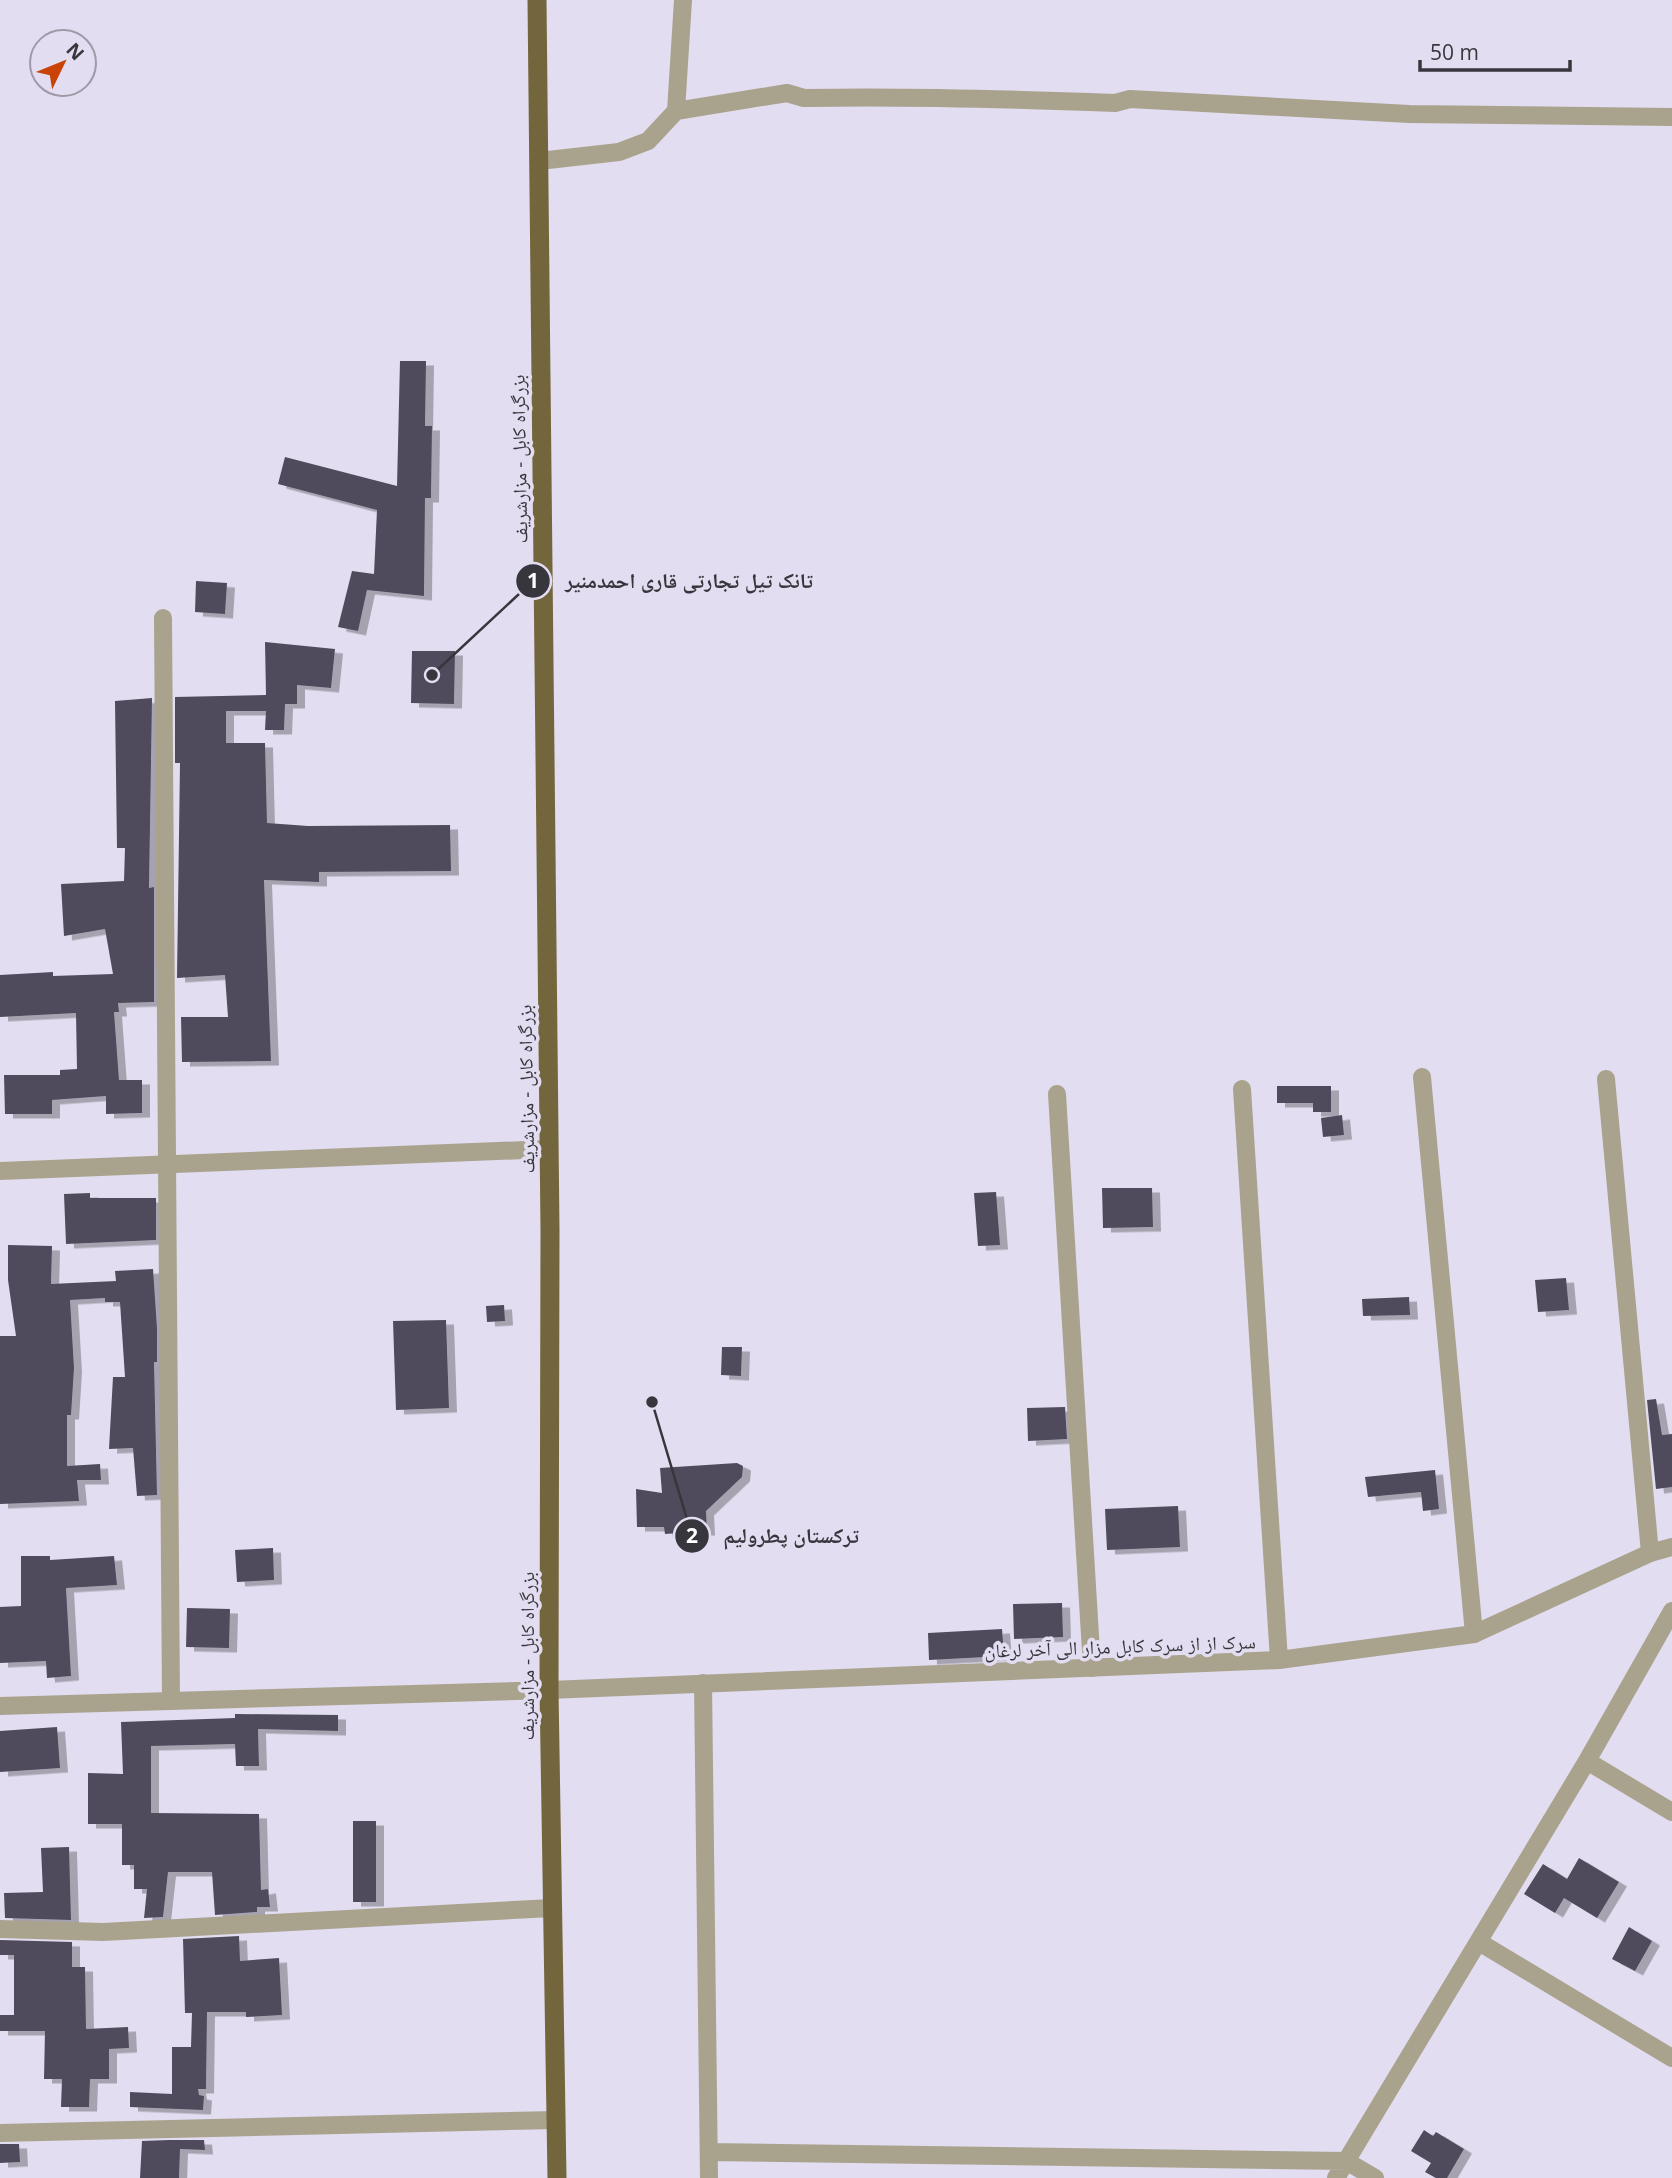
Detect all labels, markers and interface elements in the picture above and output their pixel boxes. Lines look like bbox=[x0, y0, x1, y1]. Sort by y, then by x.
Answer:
north arrow bbox=[28, 28, 98, 98]
scale bar bbox=[1420, 28, 1570, 72]
text: N bbox=[61, 37, 90, 66]
text: 50 m bbox=[1430, 38, 1479, 66]
street label: بزرگراه کابل - مزارشریف bbox=[505, 375, 533, 543]
callout: تانک تیل تجارتی قاری احمدمنیر bbox=[516, 560, 827, 602]
text: 1 bbox=[527, 566, 539, 594]
text: تانک تیل تجارتی قاری احمدمنیر bbox=[564, 566, 813, 594]
street label: بزرگراه کابل - مزارشریف bbox=[512, 1005, 540, 1173]
callout: ترکستان پطرولیم bbox=[675, 1515, 873, 1557]
text: 2 bbox=[686, 1521, 698, 1549]
text: ترکستان پطرولیم bbox=[723, 1521, 859, 1550]
street label: بزرگراه کابل - مزارشریف bbox=[514, 1572, 540, 1740]
street label: سرک از از سرک کابل مزار الی آخر لرغان bbox=[984, 1628, 1256, 1664]

